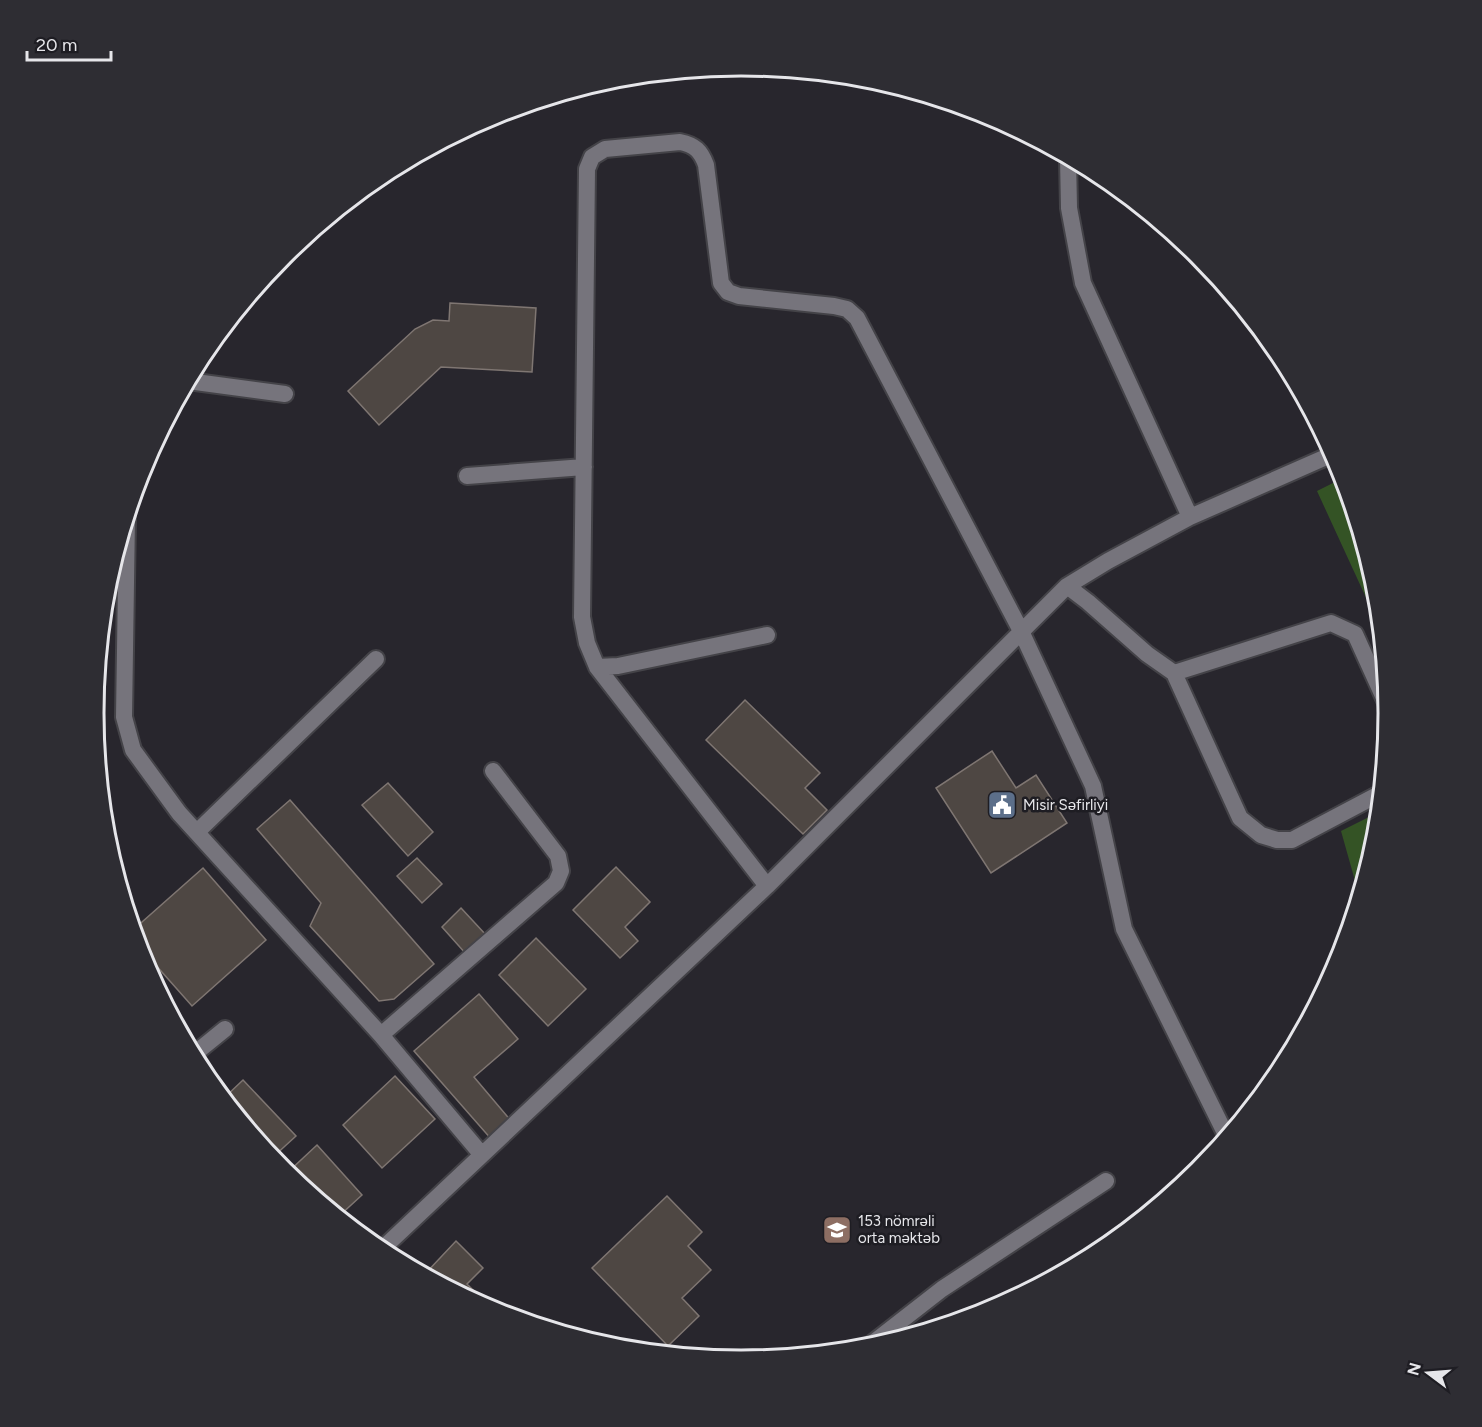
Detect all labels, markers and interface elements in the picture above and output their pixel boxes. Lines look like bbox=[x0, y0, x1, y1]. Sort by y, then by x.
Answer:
scale bar bbox=[27, 24, 111, 62]
text: 20 m bbox=[36, 34, 77, 56]
public building icon: Misir Səfirliyi bbox=[986, 789, 1018, 821]
place label: Misir Səfirliyi bbox=[1023, 796, 1108, 814]
place label: 153 nömrəli orta məktəb bbox=[858, 1212, 940, 1247]
school or university icon: 153 nömrəli orta məktəb bbox=[821, 1214, 853, 1246]
north arrow bbox=[1398, 1343, 1458, 1403]
text: N bbox=[1403, 1360, 1425, 1378]

